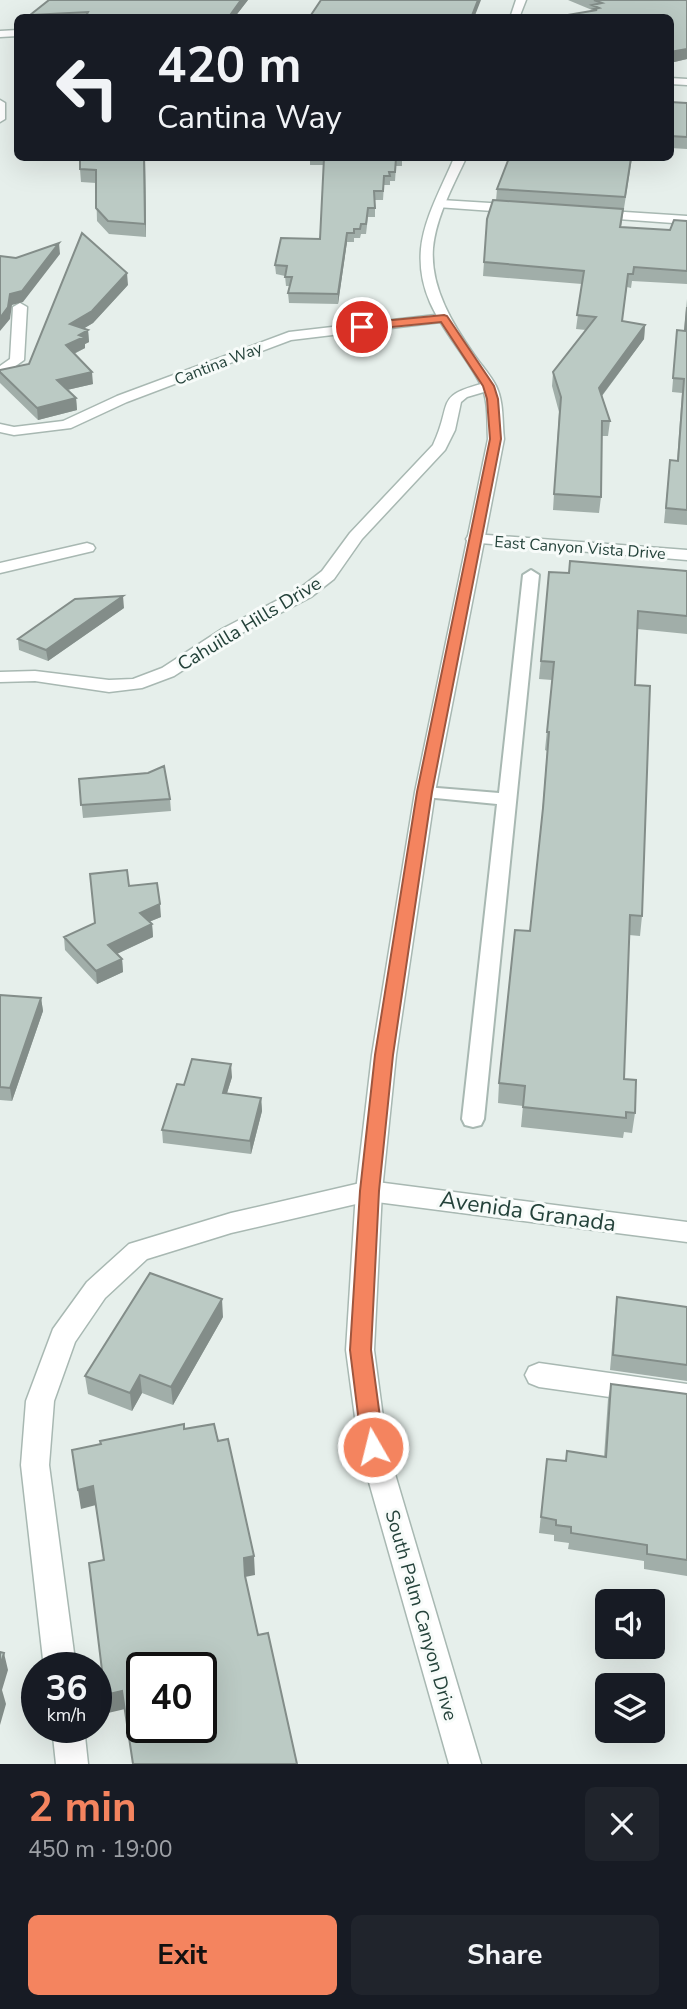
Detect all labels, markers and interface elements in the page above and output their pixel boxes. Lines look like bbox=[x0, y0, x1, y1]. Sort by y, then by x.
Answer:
text: 420 m bbox=[157, 32, 301, 99]
icon: left bbox=[42, 42, 133, 133]
text: Cantina Way bbox=[157, 96, 342, 139]
pin bbox=[332, 297, 392, 357]
icon: arrive bbox=[343, 308, 381, 346]
street label: Cantina Way bbox=[171, 337, 266, 391]
street label: East Canyon Vista Drive bbox=[494, 531, 666, 565]
street label: Cahuilla Hills Drive bbox=[173, 571, 326, 677]
street label: Avenida Granada bbox=[438, 1184, 618, 1239]
position arrow bbox=[336, 1410, 410, 1484]
street label: South Palm Canyon Drive bbox=[379, 1507, 464, 1724]
map controls bbox=[595, 1589, 665, 1743]
button: sound bbox=[595, 1589, 665, 1659]
speed limit sign: 40 bbox=[126, 1652, 217, 1743]
text: 36 bbox=[45, 1665, 88, 1712]
button: layers bbox=[595, 1673, 665, 1743]
text: km/h bbox=[47, 1703, 86, 1727]
text: 2 min bbox=[28, 1779, 137, 1836]
button: close bbox=[585, 1787, 659, 1861]
text: 450 m · 19:00 bbox=[28, 1834, 173, 1865]
button: Exit bbox=[28, 1915, 337, 1995]
button: Share bbox=[351, 1915, 659, 1995]

